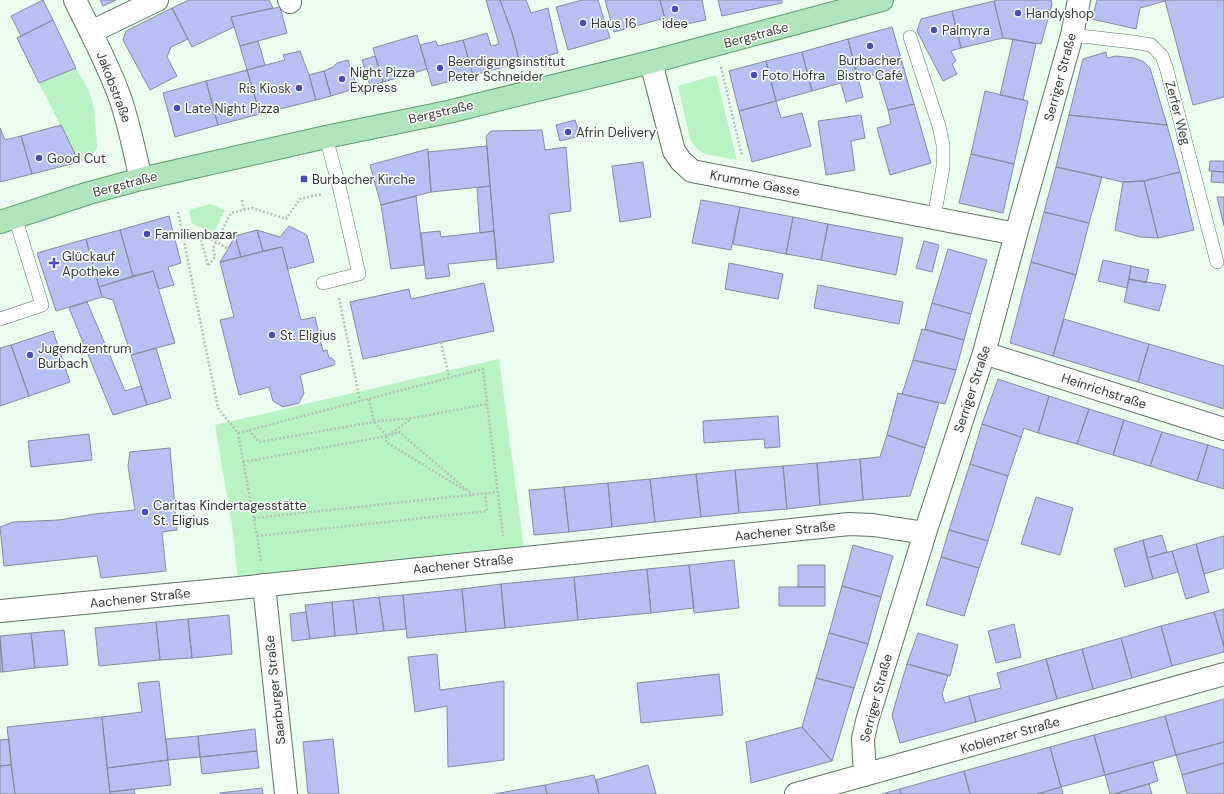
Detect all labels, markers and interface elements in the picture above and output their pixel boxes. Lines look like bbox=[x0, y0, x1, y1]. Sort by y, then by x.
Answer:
marker: idee bbox=[670, 4, 680, 14]
place label: Handyshop bbox=[1026, 5, 1094, 22]
marker: Handyshop bbox=[1013, 8, 1023, 18]
place label: Haus 16 bbox=[591, 15, 637, 32]
place label: idee bbox=[662, 15, 688, 32]
marker: Haus 16 bbox=[578, 18, 588, 28]
street label: Bergstraße bbox=[722, 18, 790, 52]
place label: Palmyra bbox=[942, 22, 990, 39]
marker: Palmyra bbox=[929, 25, 939, 35]
street label: Serriger Straße bbox=[1040, 31, 1080, 123]
marker: Burbacher Bistro Café bbox=[865, 41, 875, 51]
street label: Jakobstraße bbox=[93, 49, 135, 125]
place label: Burbacher Bistro Café bbox=[837, 52, 903, 84]
place label: Beerdigungsinstitut Peter Schneider bbox=[448, 53, 565, 85]
marker: Beerdigungsinstitut Peter Schneider bbox=[435, 63, 445, 73]
place label: Night Pizza Express bbox=[350, 64, 415, 96]
place label: Foto Hofra bbox=[762, 67, 825, 84]
marker: Foto Hofra bbox=[749, 70, 759, 80]
marker: Night Pizza Express bbox=[337, 74, 347, 84]
street label: Zerfer Weg bbox=[1161, 79, 1195, 147]
place label: Ris Kiosk bbox=[239, 80, 291, 97]
marker: Ris Kiosk bbox=[294, 83, 304, 93]
street label: Bergstraße bbox=[407, 96, 475, 128]
place label: Late Night Pizza bbox=[185, 100, 280, 117]
marker: Late Night Pizza bbox=[172, 103, 182, 113]
place label: Afrin Delivery bbox=[576, 124, 656, 141]
marker: Afrin Delivery bbox=[563, 127, 573, 137]
place label: Good Cut bbox=[47, 150, 106, 167]
marker: Good Cut bbox=[34, 153, 44, 163]
street label: Krumme Gasse bbox=[709, 166, 801, 200]
street label: Bergstraße bbox=[91, 167, 159, 201]
place label: Burbacher Kirche bbox=[312, 171, 415, 188]
marker: Burbacher Kirche bbox=[299, 174, 309, 184]
place label: Familienbazar bbox=[155, 226, 237, 243]
marker: Familienbazar bbox=[142, 229, 152, 239]
place label: Glückauf Apotheke bbox=[62, 248, 120, 280]
marker: Glückauf Apotheke bbox=[49, 258, 59, 268]
place label: St. Eligius bbox=[280, 327, 336, 344]
marker: St. Eligius bbox=[267, 330, 277, 340]
place label: Jugendzentrum Burbach bbox=[38, 340, 132, 372]
street label: Serriger Straße bbox=[950, 343, 994, 435]
marker: Jugendzentrum Burbach bbox=[25, 350, 35, 360]
street label: Heinrichstraße bbox=[1059, 369, 1149, 413]
place label: Caritas Kindertagesstätte St. Eligius bbox=[153, 497, 307, 529]
marker: Caritas Kindertagesstätte St. Eligius bbox=[140, 507, 150, 517]
street label: Aachener Straße bbox=[734, 517, 836, 545]
street label: Aachener Straße bbox=[412, 550, 514, 578]
street label: Aachener Straße bbox=[89, 584, 191, 612]
street label: Saarburger Straße bbox=[261, 635, 289, 745]
street label: Serriger Straße bbox=[856, 652, 896, 744]
street label: Koblenzer Straße bbox=[958, 713, 1062, 757]

